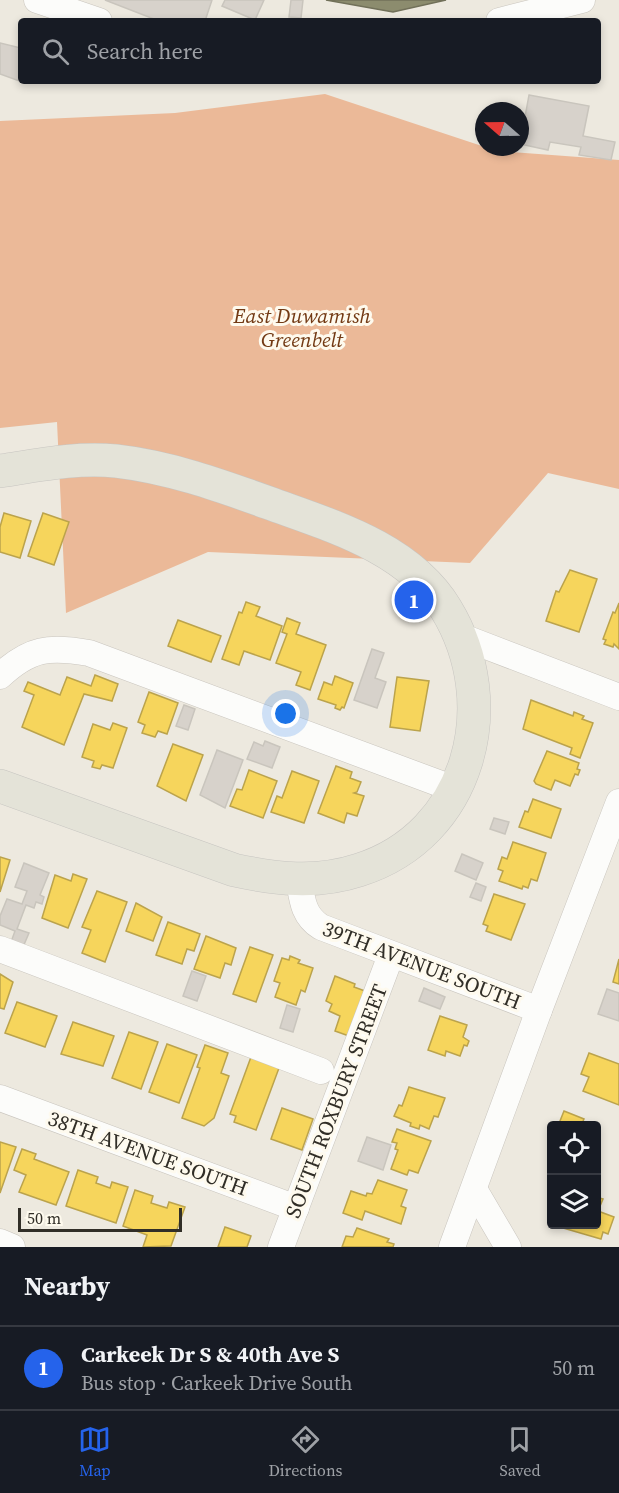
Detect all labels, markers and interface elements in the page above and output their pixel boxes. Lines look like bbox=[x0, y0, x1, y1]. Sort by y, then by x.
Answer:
search box bbox=[18, 18, 601, 84]
icon: search bbox=[39, 35, 72, 68]
text: Search here bbox=[87, 36, 203, 66]
north arrow bbox=[475, 102, 529, 156]
park label: East Duwamish Greenbelt bbox=[232, 301, 371, 354]
pin: 1 bbox=[394, 578, 434, 622]
your location bbox=[271, 699, 300, 728]
street label: 39TH AVENUE SOUTH bbox=[319, 914, 525, 1016]
street label: SOUTH ROXBURY STREET bbox=[278, 980, 394, 1222]
street label: 38TH AVENUE SOUTH bbox=[44, 1103, 252, 1203]
map controls bbox=[547, 1121, 601, 1229]
button: locate bbox=[547, 1121, 601, 1175]
button: layers bbox=[547, 1175, 601, 1229]
scale bar bbox=[18, 1205, 182, 1232]
text: 50 m bbox=[27, 1207, 61, 1229]
text: Nearby bbox=[24, 1268, 110, 1304]
text: Carkeek Dr S & 40th Ave S bbox=[81, 1339, 339, 1369]
text: 1 bbox=[38, 1354, 49, 1382]
text: 50 m bbox=[552, 1354, 595, 1382]
text: Bus stop · Carkeek Drive South bbox=[81, 1369, 352, 1397]
tab: Map bbox=[78, 1423, 111, 1481]
tab: Directions bbox=[268, 1423, 343, 1481]
tab: Saved bbox=[499, 1423, 541, 1481]

